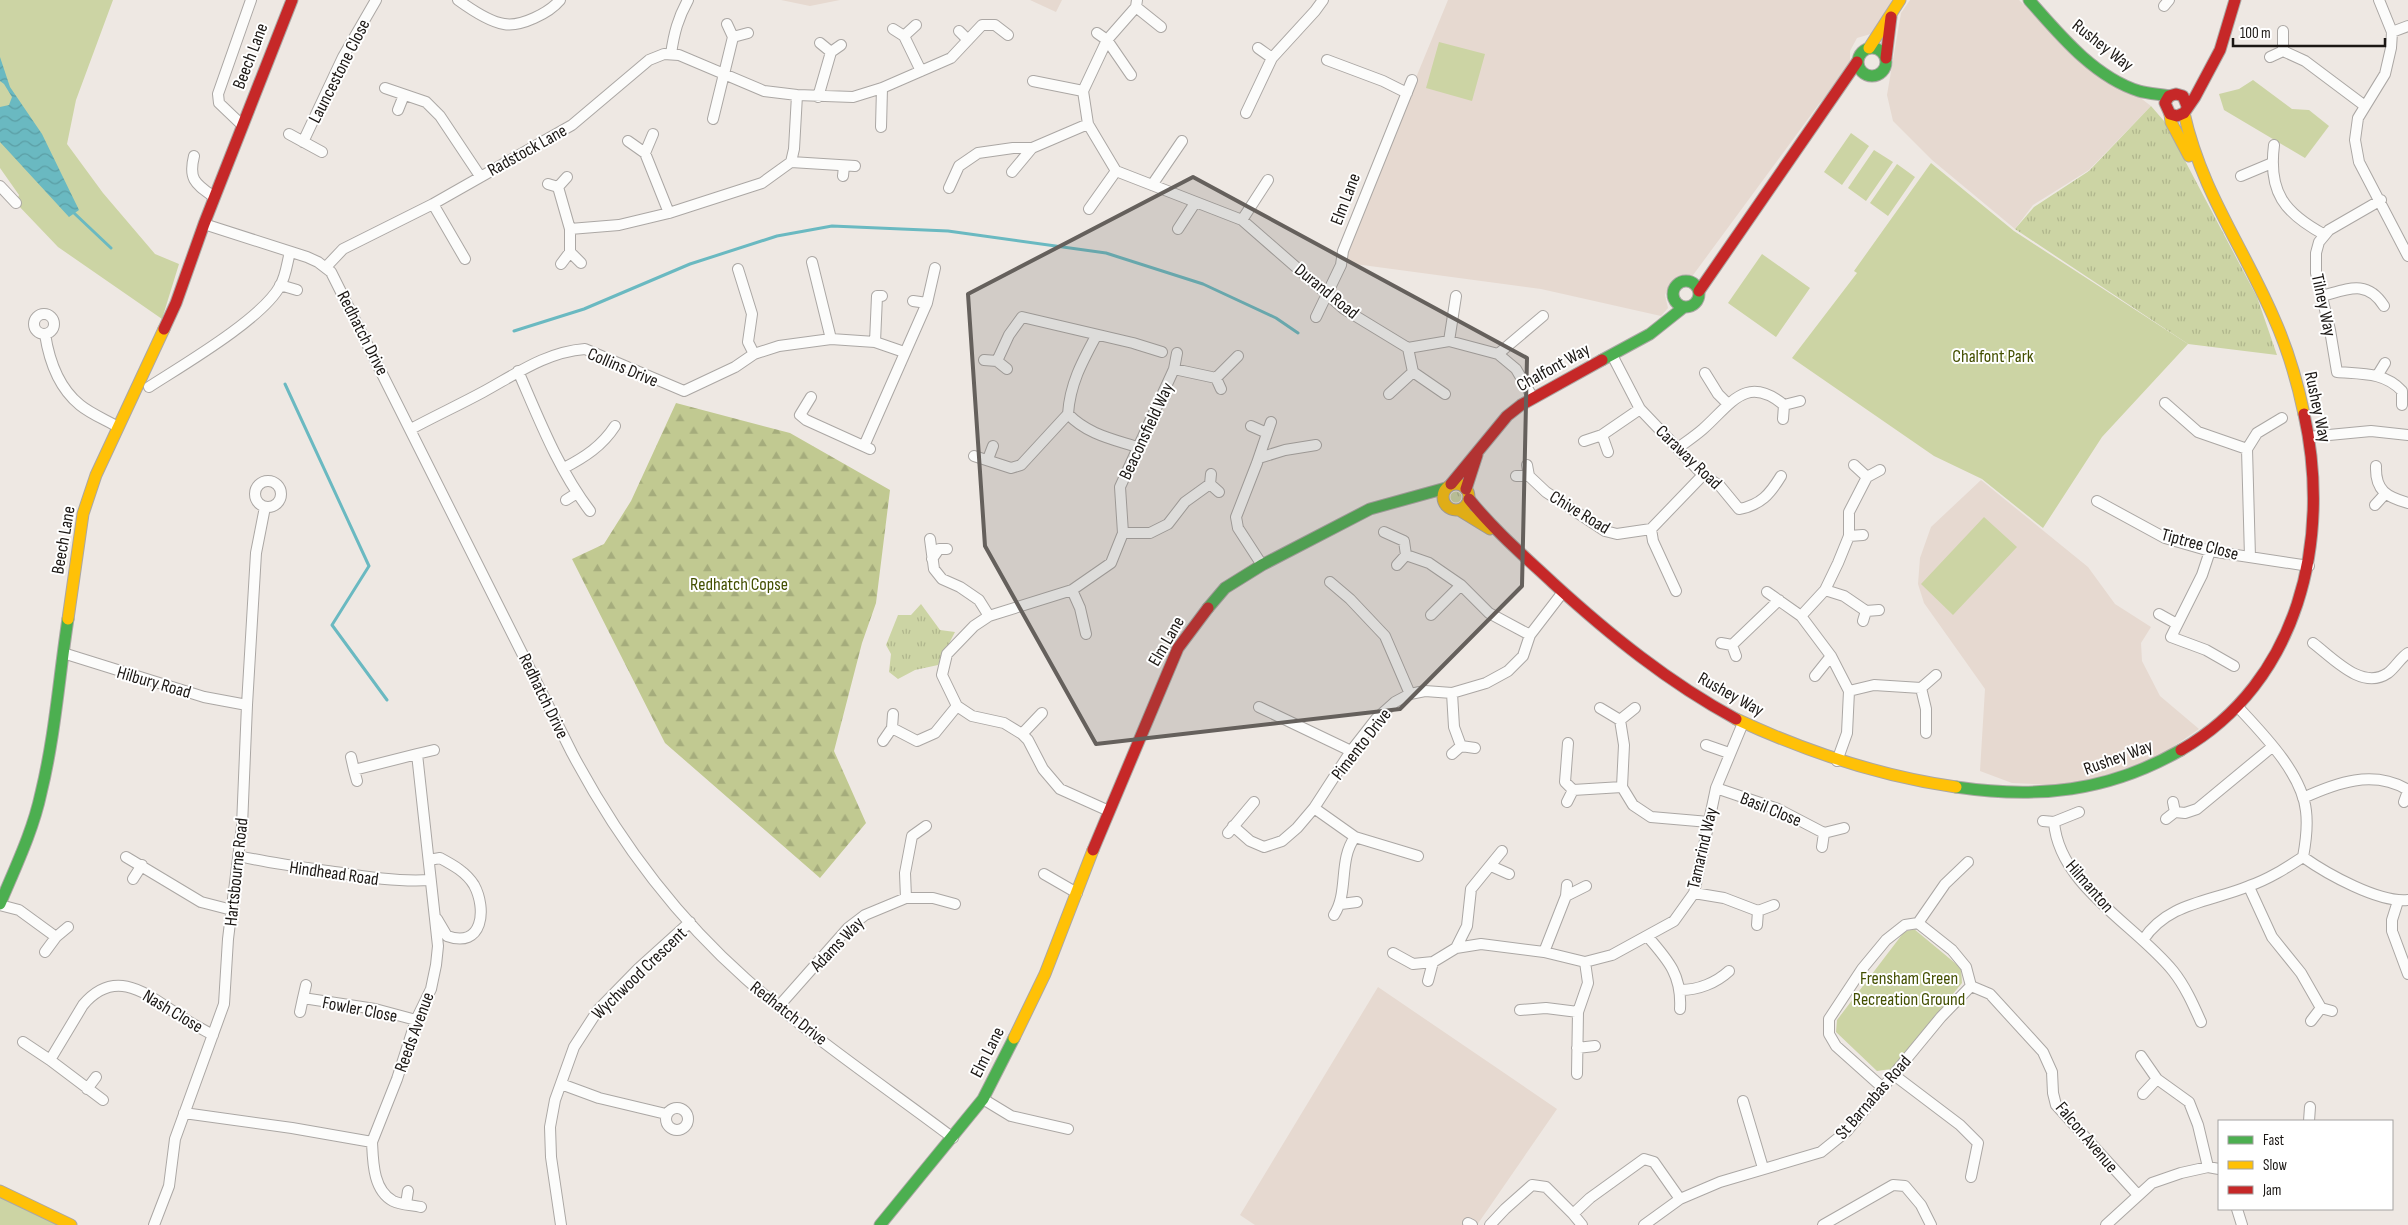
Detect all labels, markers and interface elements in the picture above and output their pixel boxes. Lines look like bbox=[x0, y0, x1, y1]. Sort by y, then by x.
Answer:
street label: Rushey Way bbox=[2068, 15, 2138, 76]
scale bar bbox=[2233, 15, 2386, 47]
street label: Launcestone Close bbox=[304, 16, 375, 127]
street label: Beech Lane bbox=[228, 20, 273, 92]
text: 100 m bbox=[2240, 24, 2271, 43]
street label: Radstock Lane bbox=[484, 120, 570, 181]
street label: Elm Lane bbox=[1326, 170, 1365, 228]
street label: Durand Road bbox=[1290, 259, 1363, 324]
street label: Tilney Way bbox=[2307, 272, 2340, 338]
street label: Redhatch Drive bbox=[332, 287, 393, 379]
street label: Chalfont Way bbox=[1513, 339, 1593, 396]
street label: Collins Drive bbox=[584, 343, 661, 392]
park label: Chalfont Park bbox=[1952, 346, 2034, 367]
street label: Rushey Way bbox=[2300, 370, 2335, 445]
street label: Beaconsfield Way bbox=[1115, 379, 1178, 483]
street label: Caraway Road bbox=[1651, 421, 1726, 494]
street label: Chive Road bbox=[1546, 486, 1614, 539]
street label: Beech Lane bbox=[47, 504, 80, 576]
street label: Tiptree Close bbox=[2159, 524, 2241, 565]
park label: Redhatch Copse bbox=[690, 574, 788, 595]
street label: Elm Lane bbox=[1144, 613, 1189, 670]
street label: Redhatch Drive bbox=[514, 650, 573, 742]
street label: Hilbury Road bbox=[114, 662, 193, 703]
street label: Rushey Way bbox=[1694, 668, 1767, 721]
street label: Pimento Drive bbox=[1327, 704, 1396, 784]
street label: Rushey Way bbox=[2081, 735, 2156, 780]
street label: Basil Close bbox=[1737, 788, 1805, 831]
street label: Tamarind Way bbox=[1683, 805, 1722, 891]
street label: Hartsbourne Road bbox=[220, 817, 253, 927]
street label: Hilmanton bbox=[2061, 856, 2118, 917]
street label: Hindhead Road bbox=[288, 857, 380, 890]
street label: Adams Way bbox=[806, 913, 868, 977]
street label: Wychwood Crescent bbox=[588, 923, 691, 1024]
park label: Frensham Green Recreation Ground bbox=[1853, 968, 1965, 1010]
street label: Redhatch Drive bbox=[746, 977, 831, 1050]
street label: Nash Close bbox=[139, 985, 207, 1038]
street label: Reeds Avenue bbox=[390, 989, 439, 1075]
street label: Fowler Close bbox=[321, 992, 399, 1027]
street label: Elm Lane bbox=[966, 1024, 1009, 1081]
street label: St Barnabas Road bbox=[1831, 1051, 1916, 1144]
street label: Falcon Avenue bbox=[2051, 1098, 2122, 1177]
legend bbox=[2218, 1120, 2393, 1210]
text: Fast bbox=[2263, 1131, 2285, 1150]
text: Slow bbox=[2263, 1156, 2287, 1175]
text: Jam bbox=[2262, 1181, 2281, 1200]

